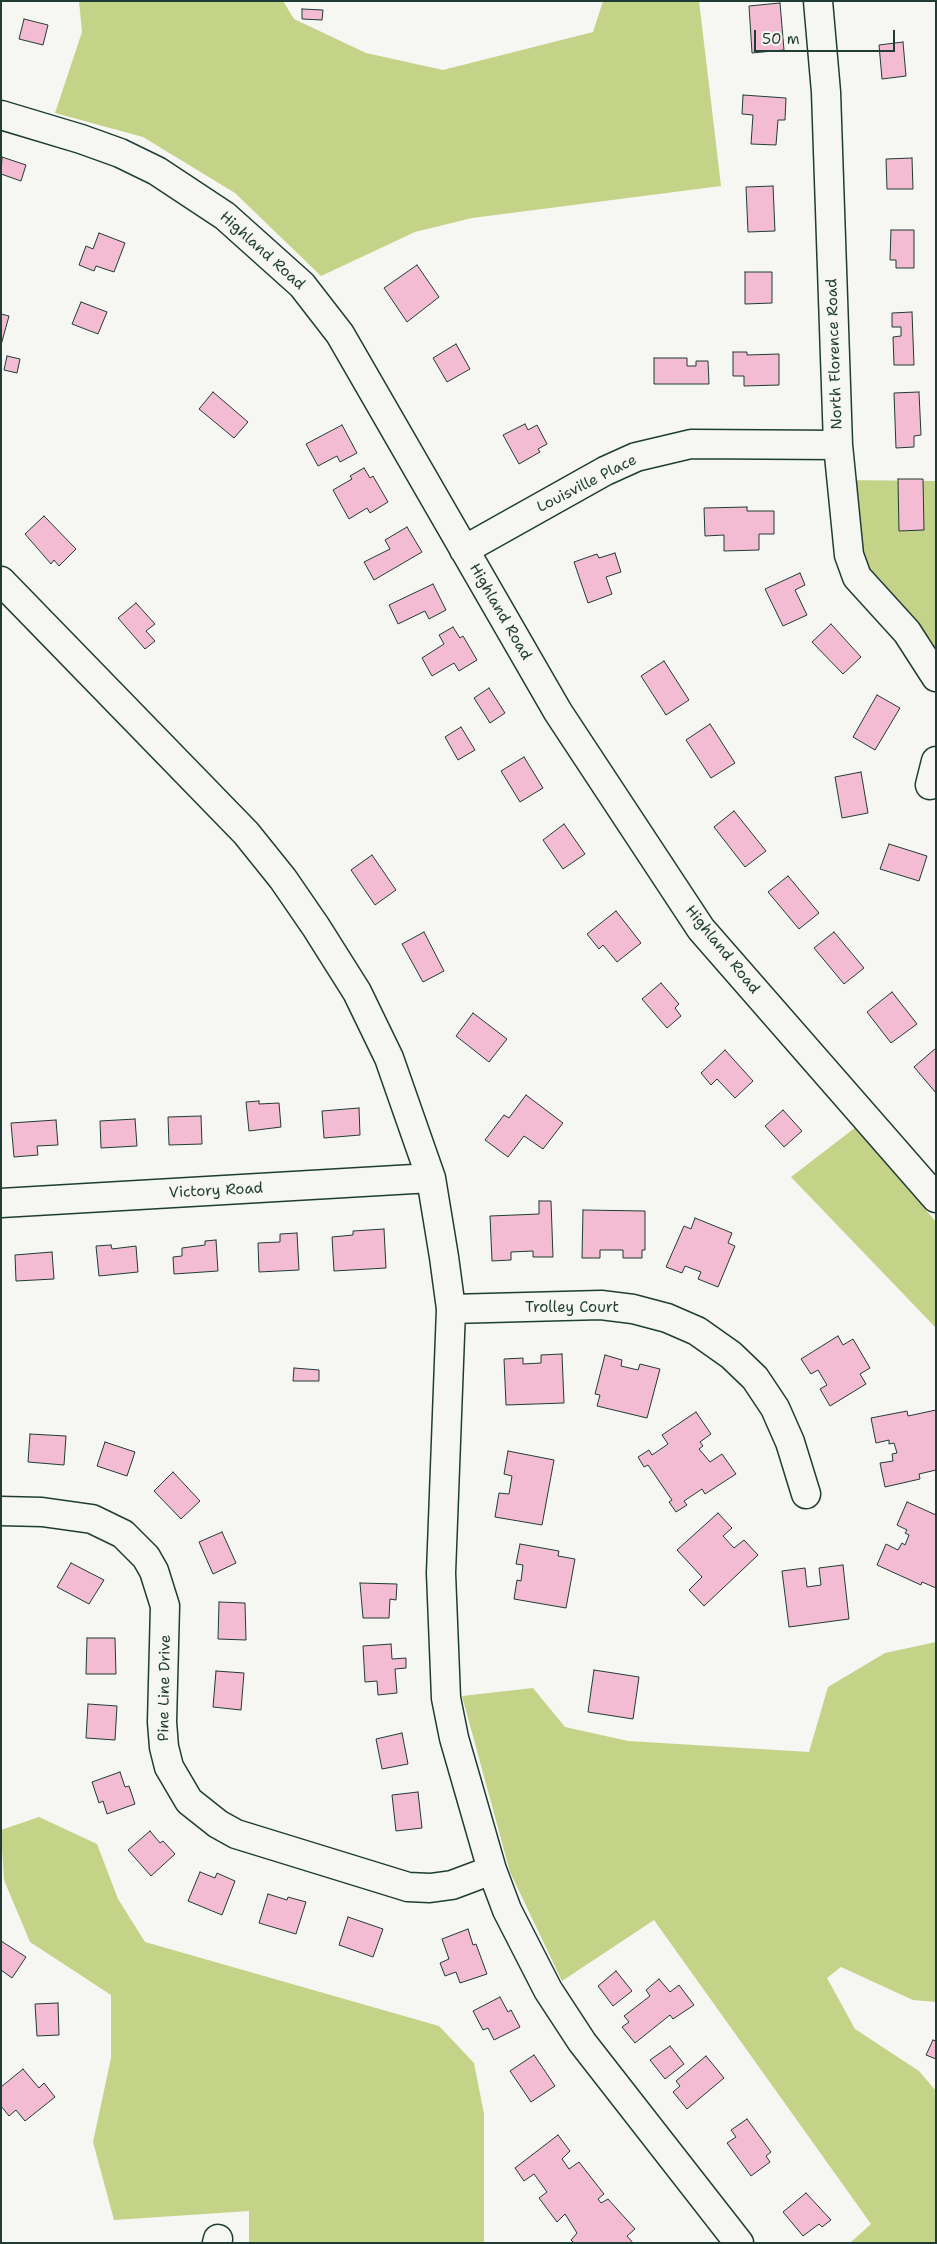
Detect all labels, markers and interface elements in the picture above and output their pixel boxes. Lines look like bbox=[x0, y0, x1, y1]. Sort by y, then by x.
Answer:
scale bar bbox=[757, 20, 898, 52]
text: 50 m bbox=[762, 29, 800, 49]
street label: Highland Road bbox=[216, 208, 308, 294]
street label: North Florence Road bbox=[823, 278, 847, 430]
street label: Louisville Place bbox=[534, 451, 640, 517]
street label: Highland Road bbox=[465, 561, 535, 663]
street label: Highland Road bbox=[681, 902, 763, 998]
street label: Victory Road bbox=[168, 1180, 264, 1202]
street label: Trolley Court bbox=[525, 1299, 619, 1317]
street label: Pine Line Drive bbox=[155, 1634, 175, 1742]

